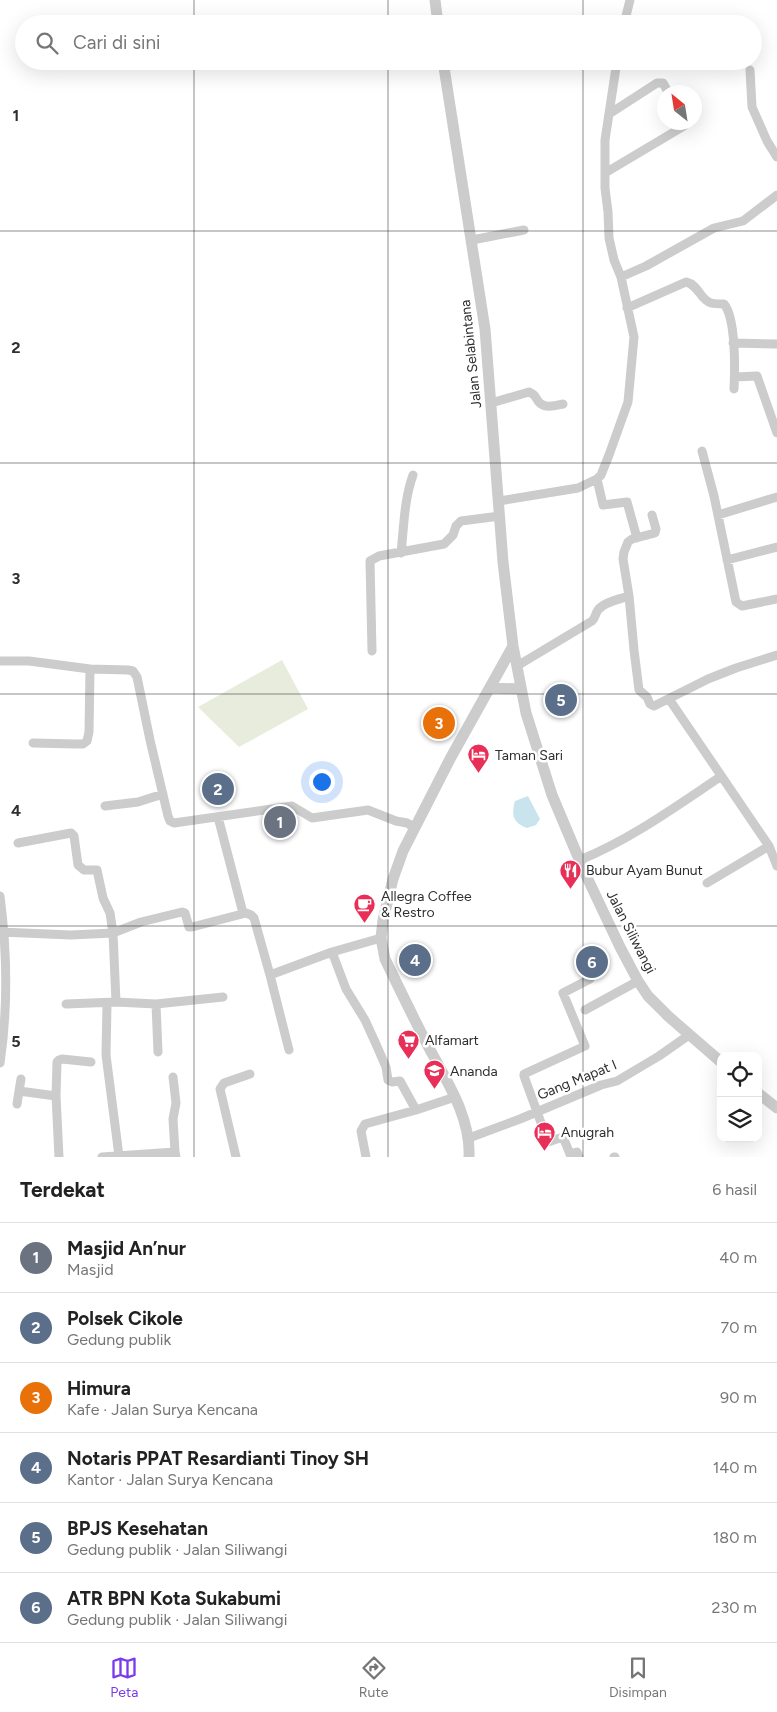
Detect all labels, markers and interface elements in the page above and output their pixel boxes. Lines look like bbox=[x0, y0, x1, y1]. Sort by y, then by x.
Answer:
search box bbox=[15, 15, 762, 70]
icon: search bbox=[33, 29, 61, 57]
text: Cari di sini bbox=[73, 31, 160, 54]
north arrow bbox=[657, 85, 702, 130]
text: 1 bbox=[13, 106, 19, 125]
street label: Jalan Selabintana bbox=[457, 299, 485, 409]
text: 2 bbox=[11, 338, 21, 357]
text: 3 bbox=[12, 569, 21, 588]
pin: 5 bbox=[545, 681, 577, 719]
pin: 3 bbox=[423, 704, 455, 742]
hotel icon: Taman Sari bbox=[467, 743, 491, 774]
place label: Taman Sari bbox=[495, 747, 563, 764]
your location bbox=[309, 769, 335, 795]
pin: 2 bbox=[202, 770, 234, 808]
text: 4 bbox=[11, 801, 21, 820]
pin: 1 bbox=[264, 803, 296, 841]
restaurant icon: Bubur Ayam Bunut bbox=[558, 858, 582, 889]
place label: Bubur Ayam Bunut bbox=[586, 862, 703, 879]
street label: Jalan Siliwangi bbox=[603, 887, 659, 977]
place label: Allegra Coffee & Restro bbox=[381, 888, 472, 921]
cafe icon: Allegra Coffee & Restro bbox=[353, 892, 377, 923]
pin: 4 bbox=[399, 941, 431, 979]
pin: 6 bbox=[576, 943, 608, 981]
supermarket icon: Alfamart bbox=[397, 1028, 421, 1059]
text: 5 bbox=[11, 1032, 21, 1051]
place label: Alfamart bbox=[425, 1032, 479, 1049]
map controls bbox=[717, 1052, 762, 1142]
button: locate bbox=[717, 1052, 762, 1097]
street label: Gang Mapat I bbox=[535, 1056, 619, 1104]
school or university icon: Ananda bbox=[422, 1059, 446, 1090]
place label: Ananda bbox=[450, 1063, 498, 1080]
button: layers bbox=[717, 1097, 762, 1142]
hotel icon: Anugrah bbox=[533, 1120, 557, 1151]
place label: Anugrah bbox=[561, 1124, 614, 1141]
text: Terdekat bbox=[20, 1177, 105, 1202]
text: 6 hasil bbox=[712, 1180, 757, 1199]
text: Masjid An’nur bbox=[67, 1237, 186, 1260]
text: 1 bbox=[33, 1248, 39, 1267]
text: 40 m bbox=[719, 1248, 757, 1267]
text: Masjid bbox=[67, 1260, 114, 1279]
text: Polsek Cikole bbox=[67, 1307, 183, 1330]
text: 2 bbox=[31, 1318, 41, 1337]
text: 70 m bbox=[721, 1318, 757, 1337]
text: Gedung publik bbox=[67, 1330, 171, 1349]
text: Himura bbox=[67, 1377, 131, 1400]
text: 3 bbox=[32, 1388, 40, 1407]
text: 90 m bbox=[720, 1388, 757, 1407]
text: Kafe · Jalan Surya Kencana bbox=[67, 1400, 258, 1419]
text: Notaris PPAT Resardianti Tinoy SH bbox=[67, 1447, 369, 1470]
text: 4 bbox=[31, 1458, 41, 1477]
text: 140 m bbox=[713, 1458, 757, 1477]
text: Kantor · Jalan Surya Kencana bbox=[67, 1470, 273, 1489]
text: BPJS Kesehatan bbox=[67, 1517, 208, 1540]
text: 5 bbox=[31, 1528, 41, 1547]
text: 180 m bbox=[713, 1528, 757, 1547]
text: Gedung publik · Jalan Siliwangi bbox=[67, 1540, 287, 1559]
text: ATR BPN Kota Sukabumi bbox=[67, 1587, 281, 1610]
text: 6 bbox=[31, 1598, 41, 1617]
text: 230 m bbox=[712, 1598, 757, 1617]
text: Gedung publik · Jalan Siliwangi bbox=[67, 1610, 287, 1629]
tab: Peta bbox=[110, 1654, 138, 1701]
tab: Rute bbox=[359, 1654, 388, 1701]
tab: Disimpan bbox=[609, 1654, 667, 1701]

